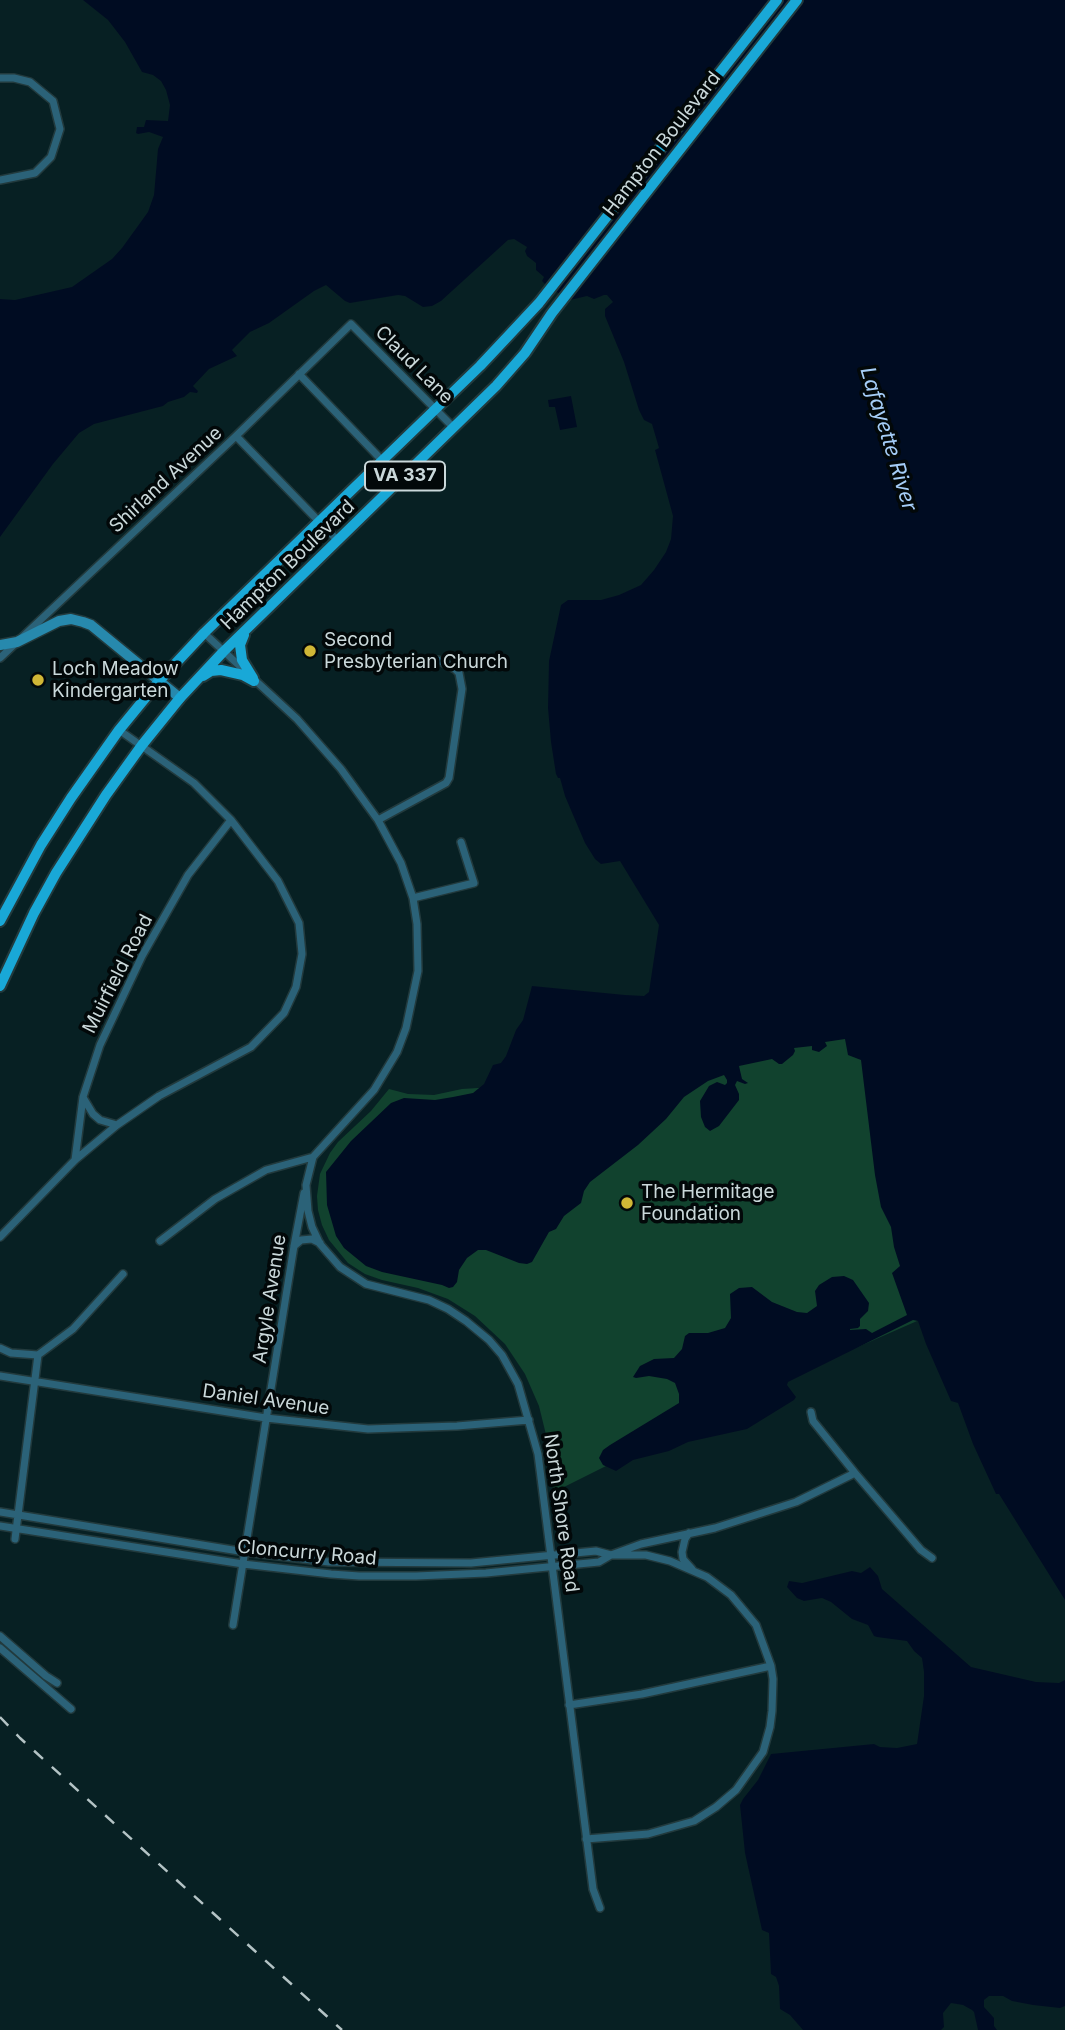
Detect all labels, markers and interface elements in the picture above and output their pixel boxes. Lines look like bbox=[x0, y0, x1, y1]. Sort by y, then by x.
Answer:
street label: Hampton Boulevard bbox=[598, 67, 726, 221]
street label: Claud Lane bbox=[370, 321, 458, 409]
water label: Lafayette River bbox=[854, 364, 922, 514]
street label: Shirland Avenue bbox=[105, 422, 227, 538]
road number: VA 337 bbox=[365, 462, 445, 490]
street label: Hampton Boulevard bbox=[216, 495, 360, 635]
place label: Second Presbyterian Church bbox=[324, 629, 508, 673]
marker: Second Presbyterian Church bbox=[302, 643, 318, 659]
place label: Loch Meadow Kindergarten bbox=[52, 658, 179, 702]
marker: Loch Meadow Kindergarten bbox=[30, 672, 46, 688]
street label: Muirfield Road bbox=[78, 911, 158, 1037]
place label: The Hermitage Foundation bbox=[641, 1181, 775, 1225]
marker: The Hermitage Foundation bbox=[619, 1195, 635, 1211]
street label: Argyle Avenue bbox=[249, 1233, 291, 1365]
street label: Daniel Avenue bbox=[201, 1380, 331, 1420]
street label: North Shore Road bbox=[539, 1432, 583, 1594]
street label: Cloncurry Road bbox=[236, 1536, 378, 1570]

